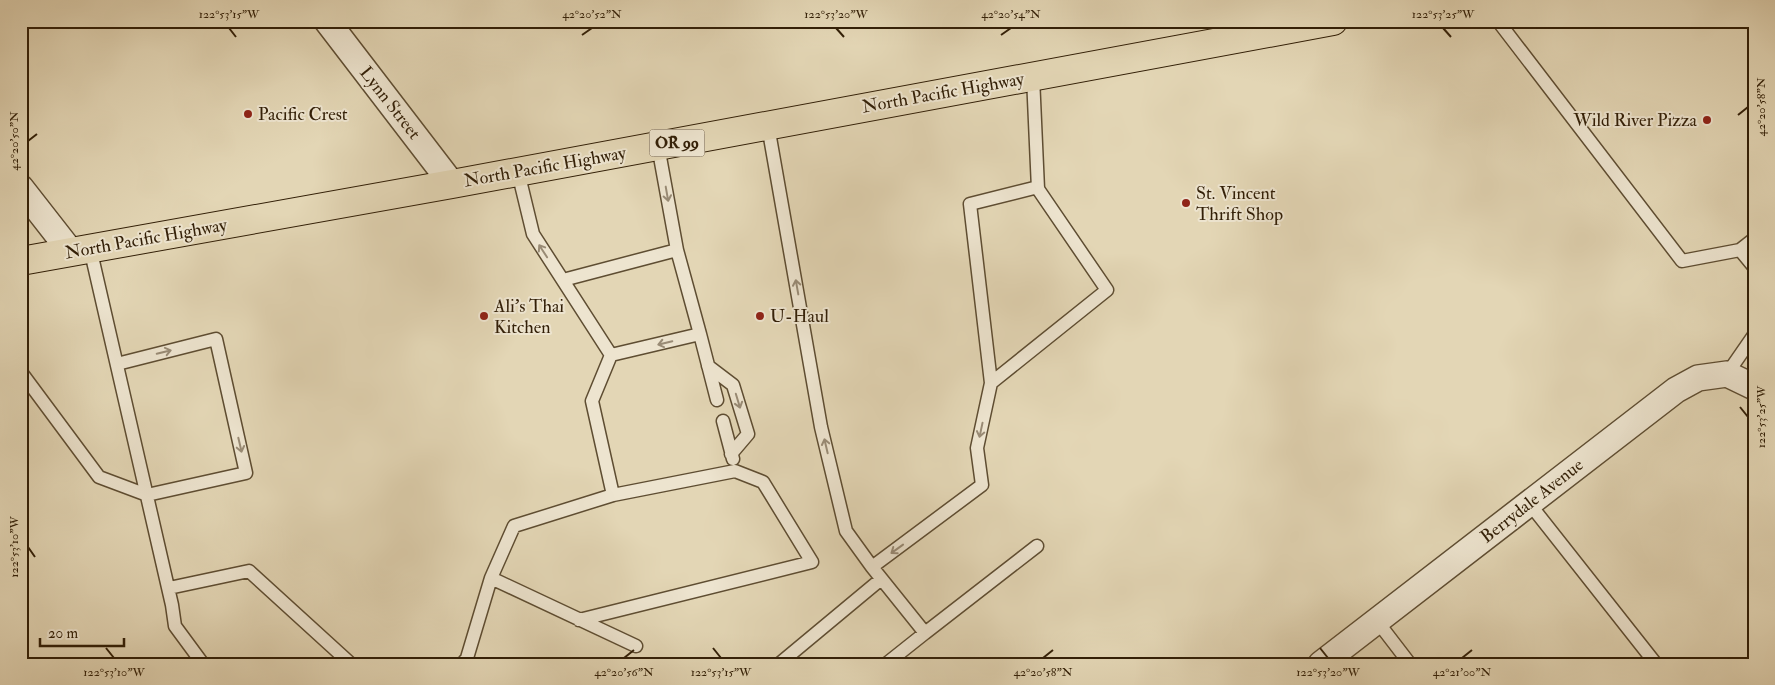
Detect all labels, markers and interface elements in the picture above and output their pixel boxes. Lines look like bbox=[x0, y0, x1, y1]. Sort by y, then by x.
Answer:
text: 122°53'15"W bbox=[199, 7, 260, 22]
text: 42°20'52"N bbox=[562, 7, 622, 22]
text: 122°53'20"W bbox=[804, 7, 868, 22]
text: 42°20'54"N bbox=[981, 7, 1041, 22]
text: 122°53'25"W bbox=[1412, 7, 1475, 22]
street label: Lynn Street bbox=[354, 62, 426, 144]
street label: North Pacific Highway bbox=[860, 67, 1027, 119]
text: 42°20'58"N bbox=[1754, 77, 1769, 137]
place label: Pacific Crest bbox=[258, 103, 348, 126]
marker: Pacific Crest bbox=[242, 108, 254, 120]
place label: Wild River Pizza bbox=[1572, 109, 1698, 132]
text: 42°20'50"N bbox=[7, 111, 22, 171]
marker: Wild River Pizza bbox=[1701, 114, 1713, 126]
road number: OR 99 bbox=[650, 130, 704, 156]
street label: North Pacific Highway bbox=[462, 141, 629, 193]
place label: St. Vincent Thrift Shop bbox=[1196, 182, 1283, 226]
one-way arrow bbox=[662, 186, 672, 202]
marker: St. Vincent Thrift Shop bbox=[1180, 197, 1192, 209]
street label: North Pacific Highway bbox=[63, 213, 230, 265]
one-way arrow bbox=[538, 244, 548, 258]
one-way arrow bbox=[791, 279, 801, 295]
place label: Ali's Thai Kitchen bbox=[493, 295, 564, 339]
place label: U-Haul bbox=[770, 305, 829, 328]
marker: Ali's Thai Kitchen bbox=[478, 310, 490, 322]
marker: U-Haul bbox=[754, 310, 766, 322]
one-way arrow bbox=[657, 339, 673, 348]
one-way arrow bbox=[156, 347, 172, 356]
text: 122°53'25"W bbox=[1754, 385, 1769, 448]
one-way arrow bbox=[733, 393, 743, 409]
one-way arrow bbox=[976, 422, 985, 438]
one-way arrow bbox=[236, 437, 245, 453]
one-way arrow bbox=[821, 439, 830, 455]
street label: Berrydale Avenue bbox=[1476, 453, 1589, 548]
text: 122°53'10"W bbox=[7, 515, 22, 578]
one-way arrow bbox=[890, 544, 904, 554]
scale bar bbox=[40, 615, 124, 647]
text: 20 m bbox=[48, 624, 78, 643]
text: 122°53'10"W bbox=[83, 665, 146, 680]
text: 42°20'56"N bbox=[594, 665, 654, 680]
text: 122°53'15"W bbox=[691, 665, 752, 680]
text: 42°20'58"N bbox=[1014, 665, 1073, 680]
text: 122°53'20"W bbox=[1296, 665, 1360, 680]
text: 42°21'00"N bbox=[1433, 665, 1492, 680]

